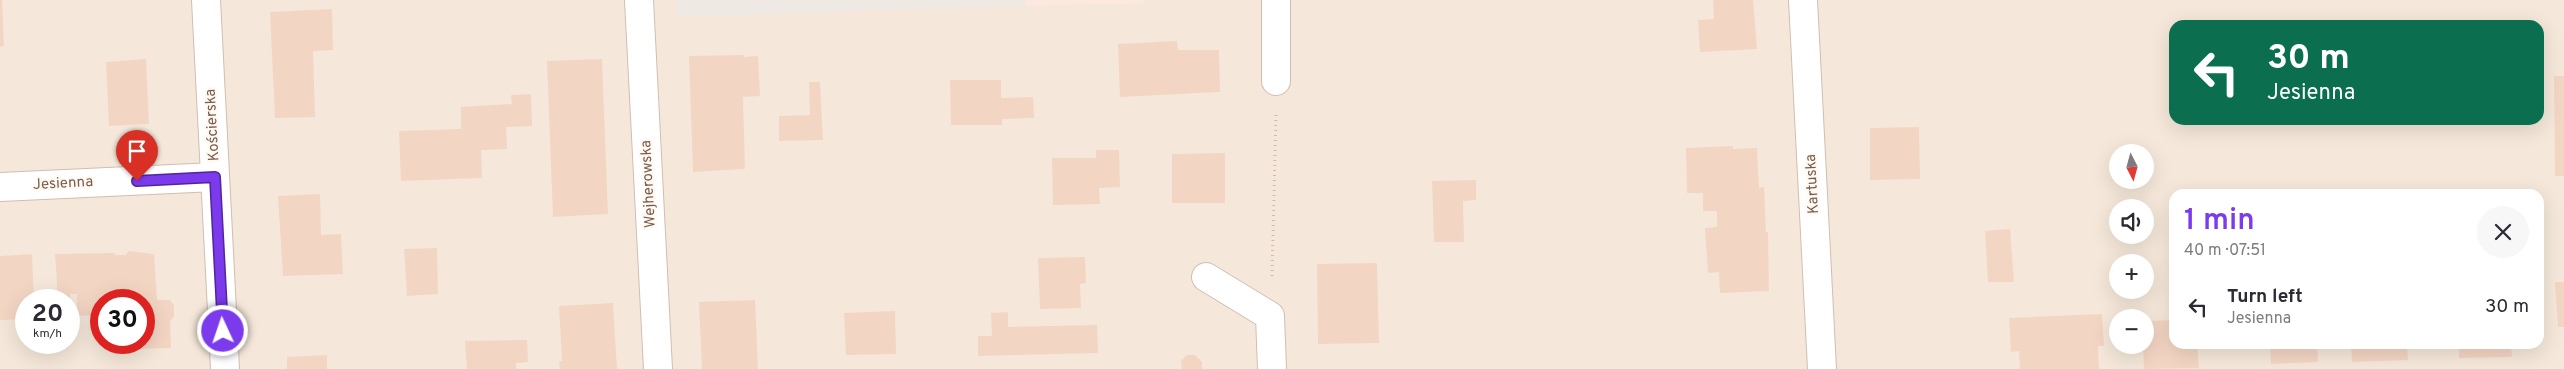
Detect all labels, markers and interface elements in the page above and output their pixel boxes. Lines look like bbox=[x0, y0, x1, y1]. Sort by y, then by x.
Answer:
text: 30 m bbox=[2267, 37, 2350, 81]
icon: left bbox=[2184, 40, 2249, 105]
text: Jesienna bbox=[2267, 80, 2355, 107]
street label: Kościerska bbox=[202, 88, 224, 162]
pin bbox=[116, 130, 158, 181]
icon: arrive bbox=[123, 137, 151, 165]
street label: Wejherowska bbox=[637, 140, 661, 228]
north arrow bbox=[2109, 144, 2154, 189]
map controls bbox=[2109, 144, 2154, 354]
street label: Kartuska bbox=[1802, 154, 1824, 214]
street label: Jesienna bbox=[32, 173, 94, 195]
button: sound bbox=[2109, 199, 2154, 244]
text: 1 min bbox=[2184, 203, 2255, 240]
button: close bbox=[2477, 206, 2529, 258]
text: 40 m · 07:51 bbox=[2184, 241, 2266, 261]
button: + bbox=[2109, 254, 2154, 299]
text: Turn left bbox=[2227, 285, 2303, 309]
speed limit sign: 30 bbox=[90, 289, 155, 354]
icon: left bbox=[2184, 293, 2212, 321]
text: 30 m bbox=[2485, 295, 2529, 319]
text: 20 bbox=[32, 299, 63, 331]
position arrow bbox=[196, 304, 248, 356]
button: − bbox=[2109, 309, 2154, 354]
text: Jesienna bbox=[2227, 309, 2291, 329]
text: km/h bbox=[33, 326, 62, 342]

